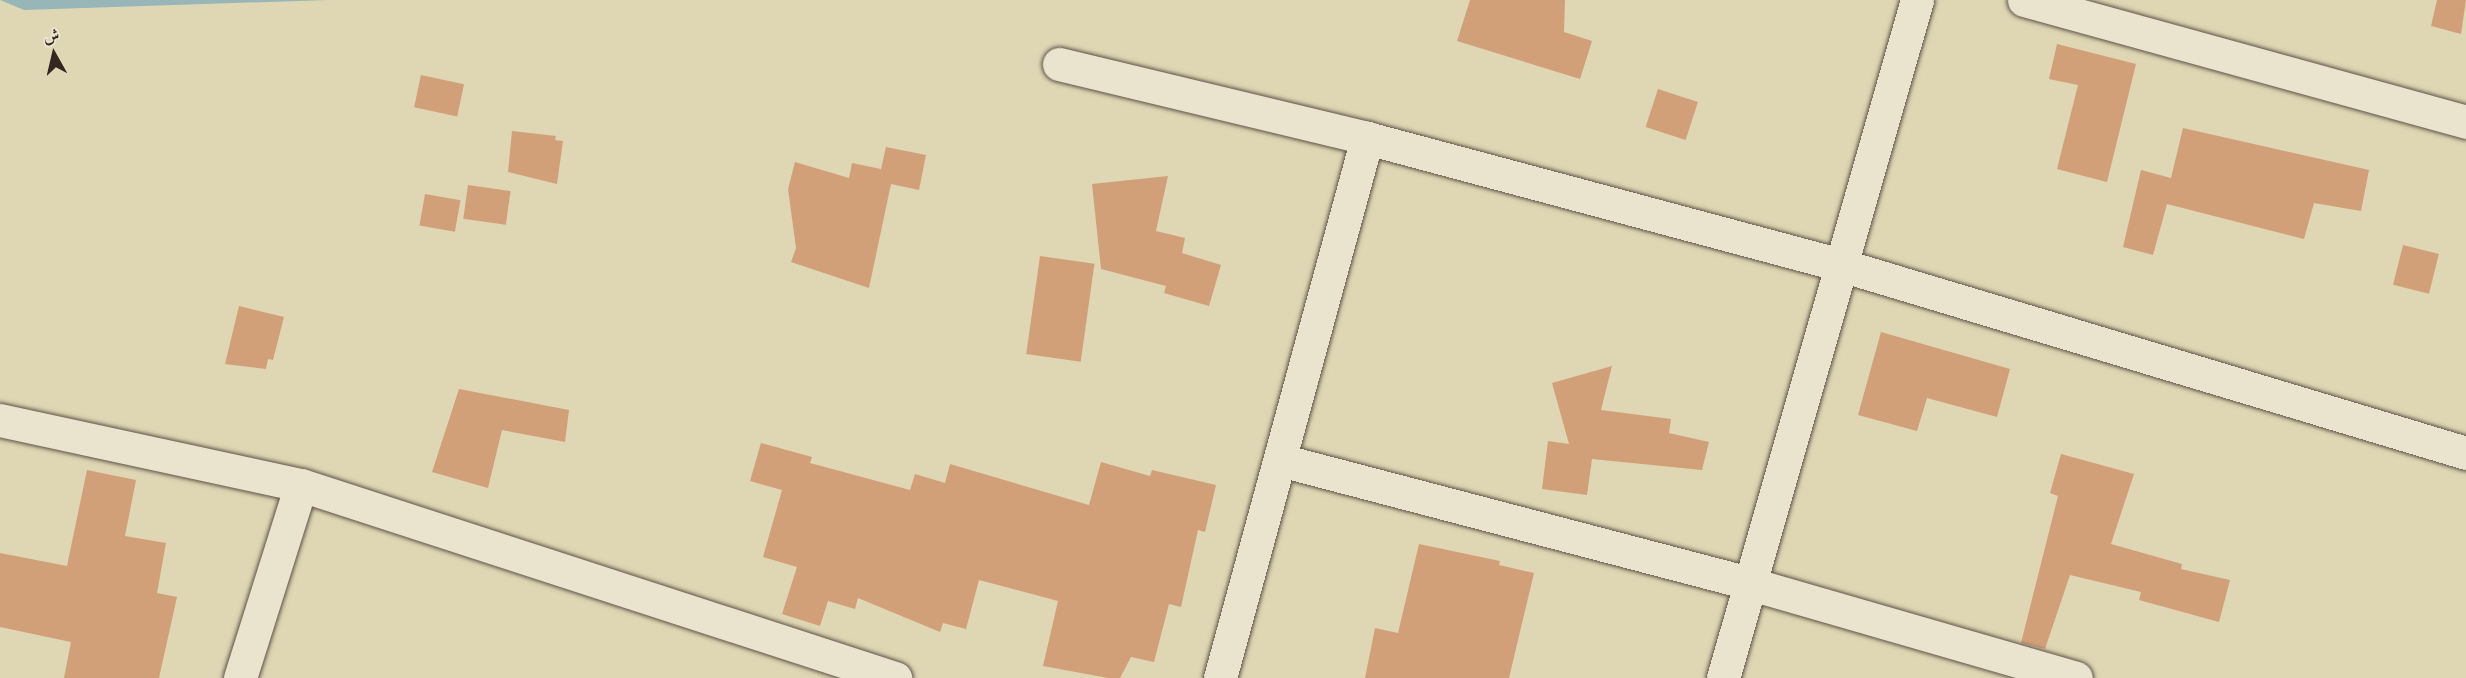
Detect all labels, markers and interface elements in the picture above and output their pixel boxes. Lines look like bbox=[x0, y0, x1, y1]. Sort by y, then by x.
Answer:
north arrow bbox=[24, 24, 84, 84]
text: ش bbox=[42, 25, 61, 47]

